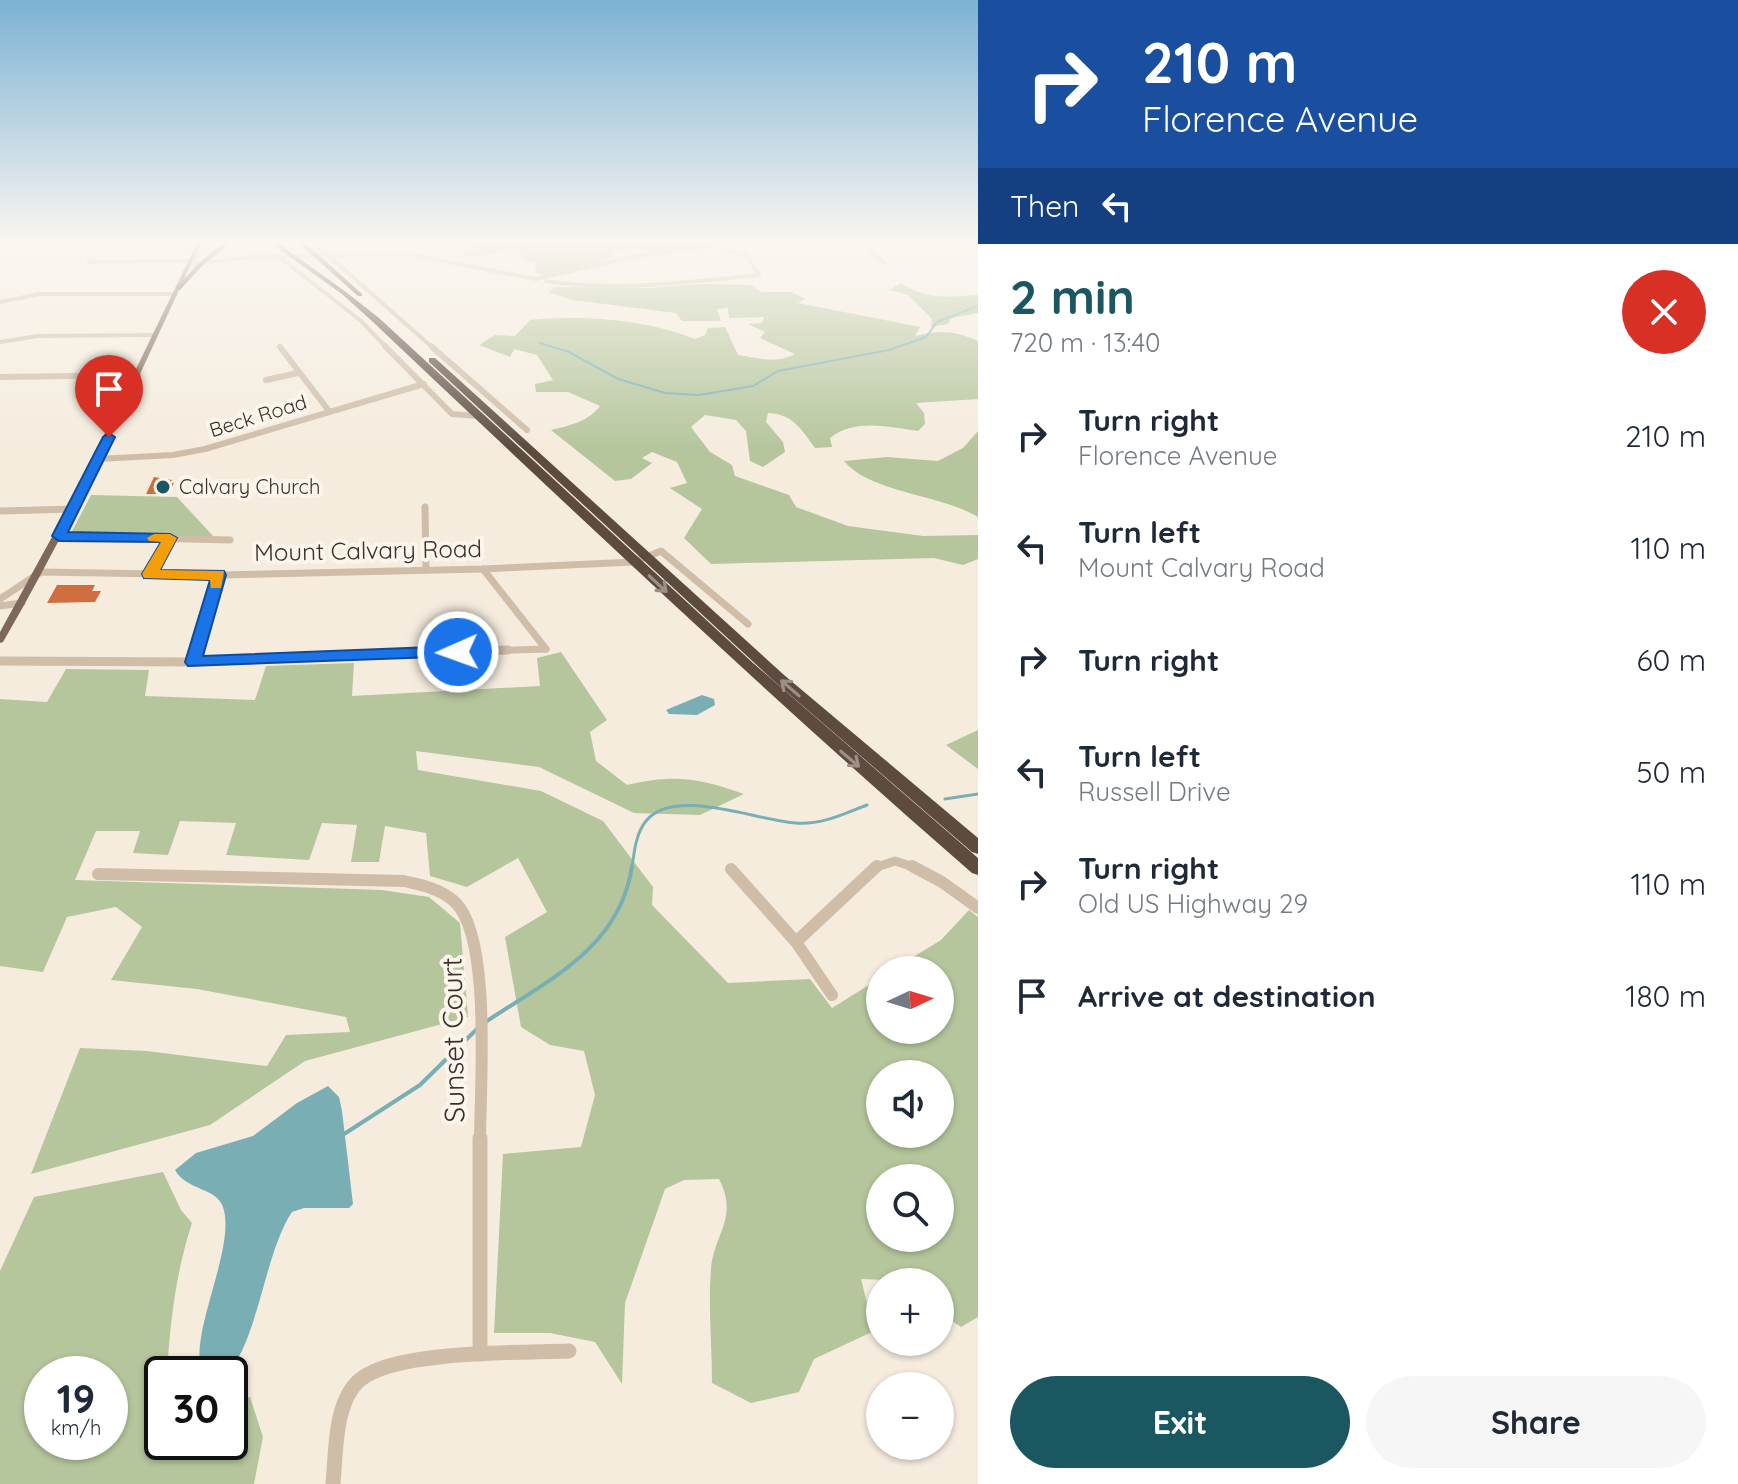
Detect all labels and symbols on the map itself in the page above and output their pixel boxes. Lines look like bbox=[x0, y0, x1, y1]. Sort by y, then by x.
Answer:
pin bbox=[75, 355, 143, 437]
street label: Beck Road bbox=[206, 389, 310, 442]
place label: Calvary Church bbox=[179, 474, 320, 499]
marker: Calvary Church bbox=[154, 478, 172, 496]
street label: Mount Calvary Road bbox=[254, 533, 482, 567]
one-way arrow bbox=[647, 575, 667, 593]
position arrow bbox=[416, 610, 500, 694]
one-way arrow bbox=[781, 679, 801, 697]
one-way arrow bbox=[839, 750, 859, 768]
north arrow bbox=[866, 956, 954, 1044]
street label: Sunset Court bbox=[434, 957, 471, 1123]
speed limit sign: 30 bbox=[144, 1356, 248, 1460]

